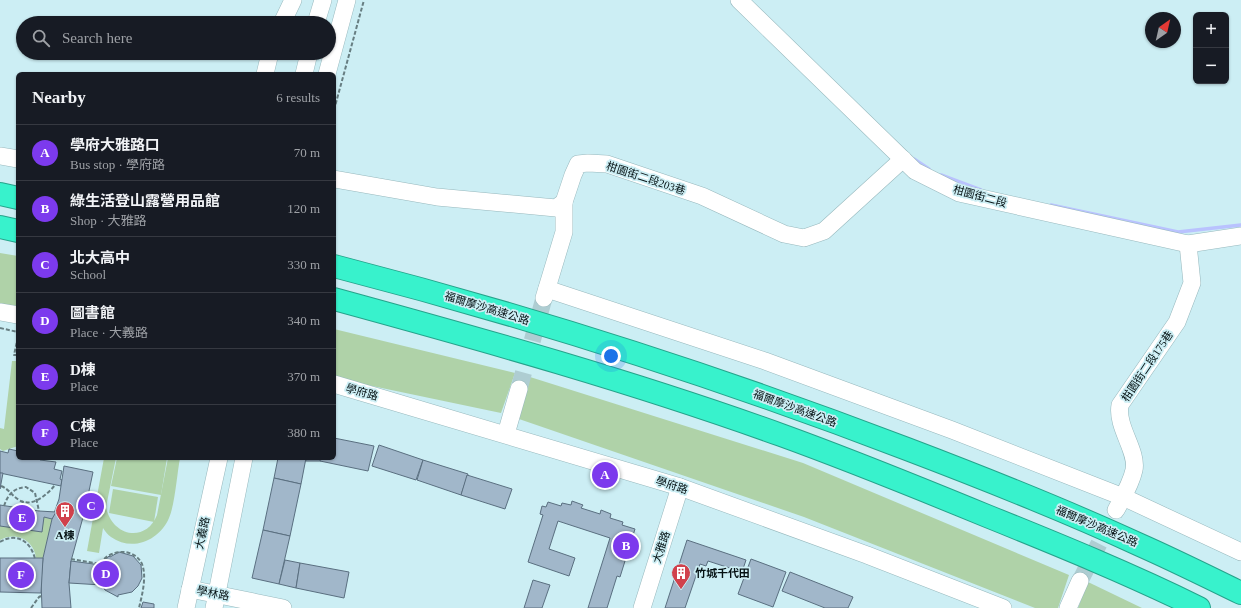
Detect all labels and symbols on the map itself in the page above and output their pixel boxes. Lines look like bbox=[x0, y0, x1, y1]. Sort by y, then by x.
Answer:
north arrow bbox=[1145, 12, 1181, 48]
street label: 柑園街二段203巷 bbox=[605, 160, 687, 196]
street label: 柑園街二段 bbox=[952, 183, 1008, 209]
street label: 福爾摩沙高速公路 bbox=[443, 289, 531, 327]
street label: 柑園街二段175巷 bbox=[1119, 328, 1175, 404]
your location bbox=[601, 346, 621, 366]
street label: 學府路 bbox=[344, 382, 380, 402]
street label: 福爾摩沙高速公路 bbox=[752, 387, 838, 429]
pin: A bbox=[592, 460, 618, 490]
street label: 學府路 bbox=[654, 474, 690, 496]
pin: C bbox=[78, 491, 104, 521]
building icon: A棟 bbox=[54, 500, 76, 528]
pin: E bbox=[9, 503, 35, 533]
street label: 福爾摩沙高速公路 bbox=[1054, 503, 1140, 549]
street label: 大義路 bbox=[193, 516, 211, 550]
place label: A棟 bbox=[56, 529, 74, 541]
street label: 大雅路 bbox=[650, 529, 672, 565]
pin: B bbox=[613, 531, 639, 561]
pin: D bbox=[93, 559, 119, 589]
pin: F bbox=[8, 560, 34, 590]
building icon: 竹城千代田 bbox=[670, 562, 692, 590]
place label: 竹城千代田 bbox=[695, 567, 750, 579]
street label: 學林路 bbox=[196, 584, 230, 602]

